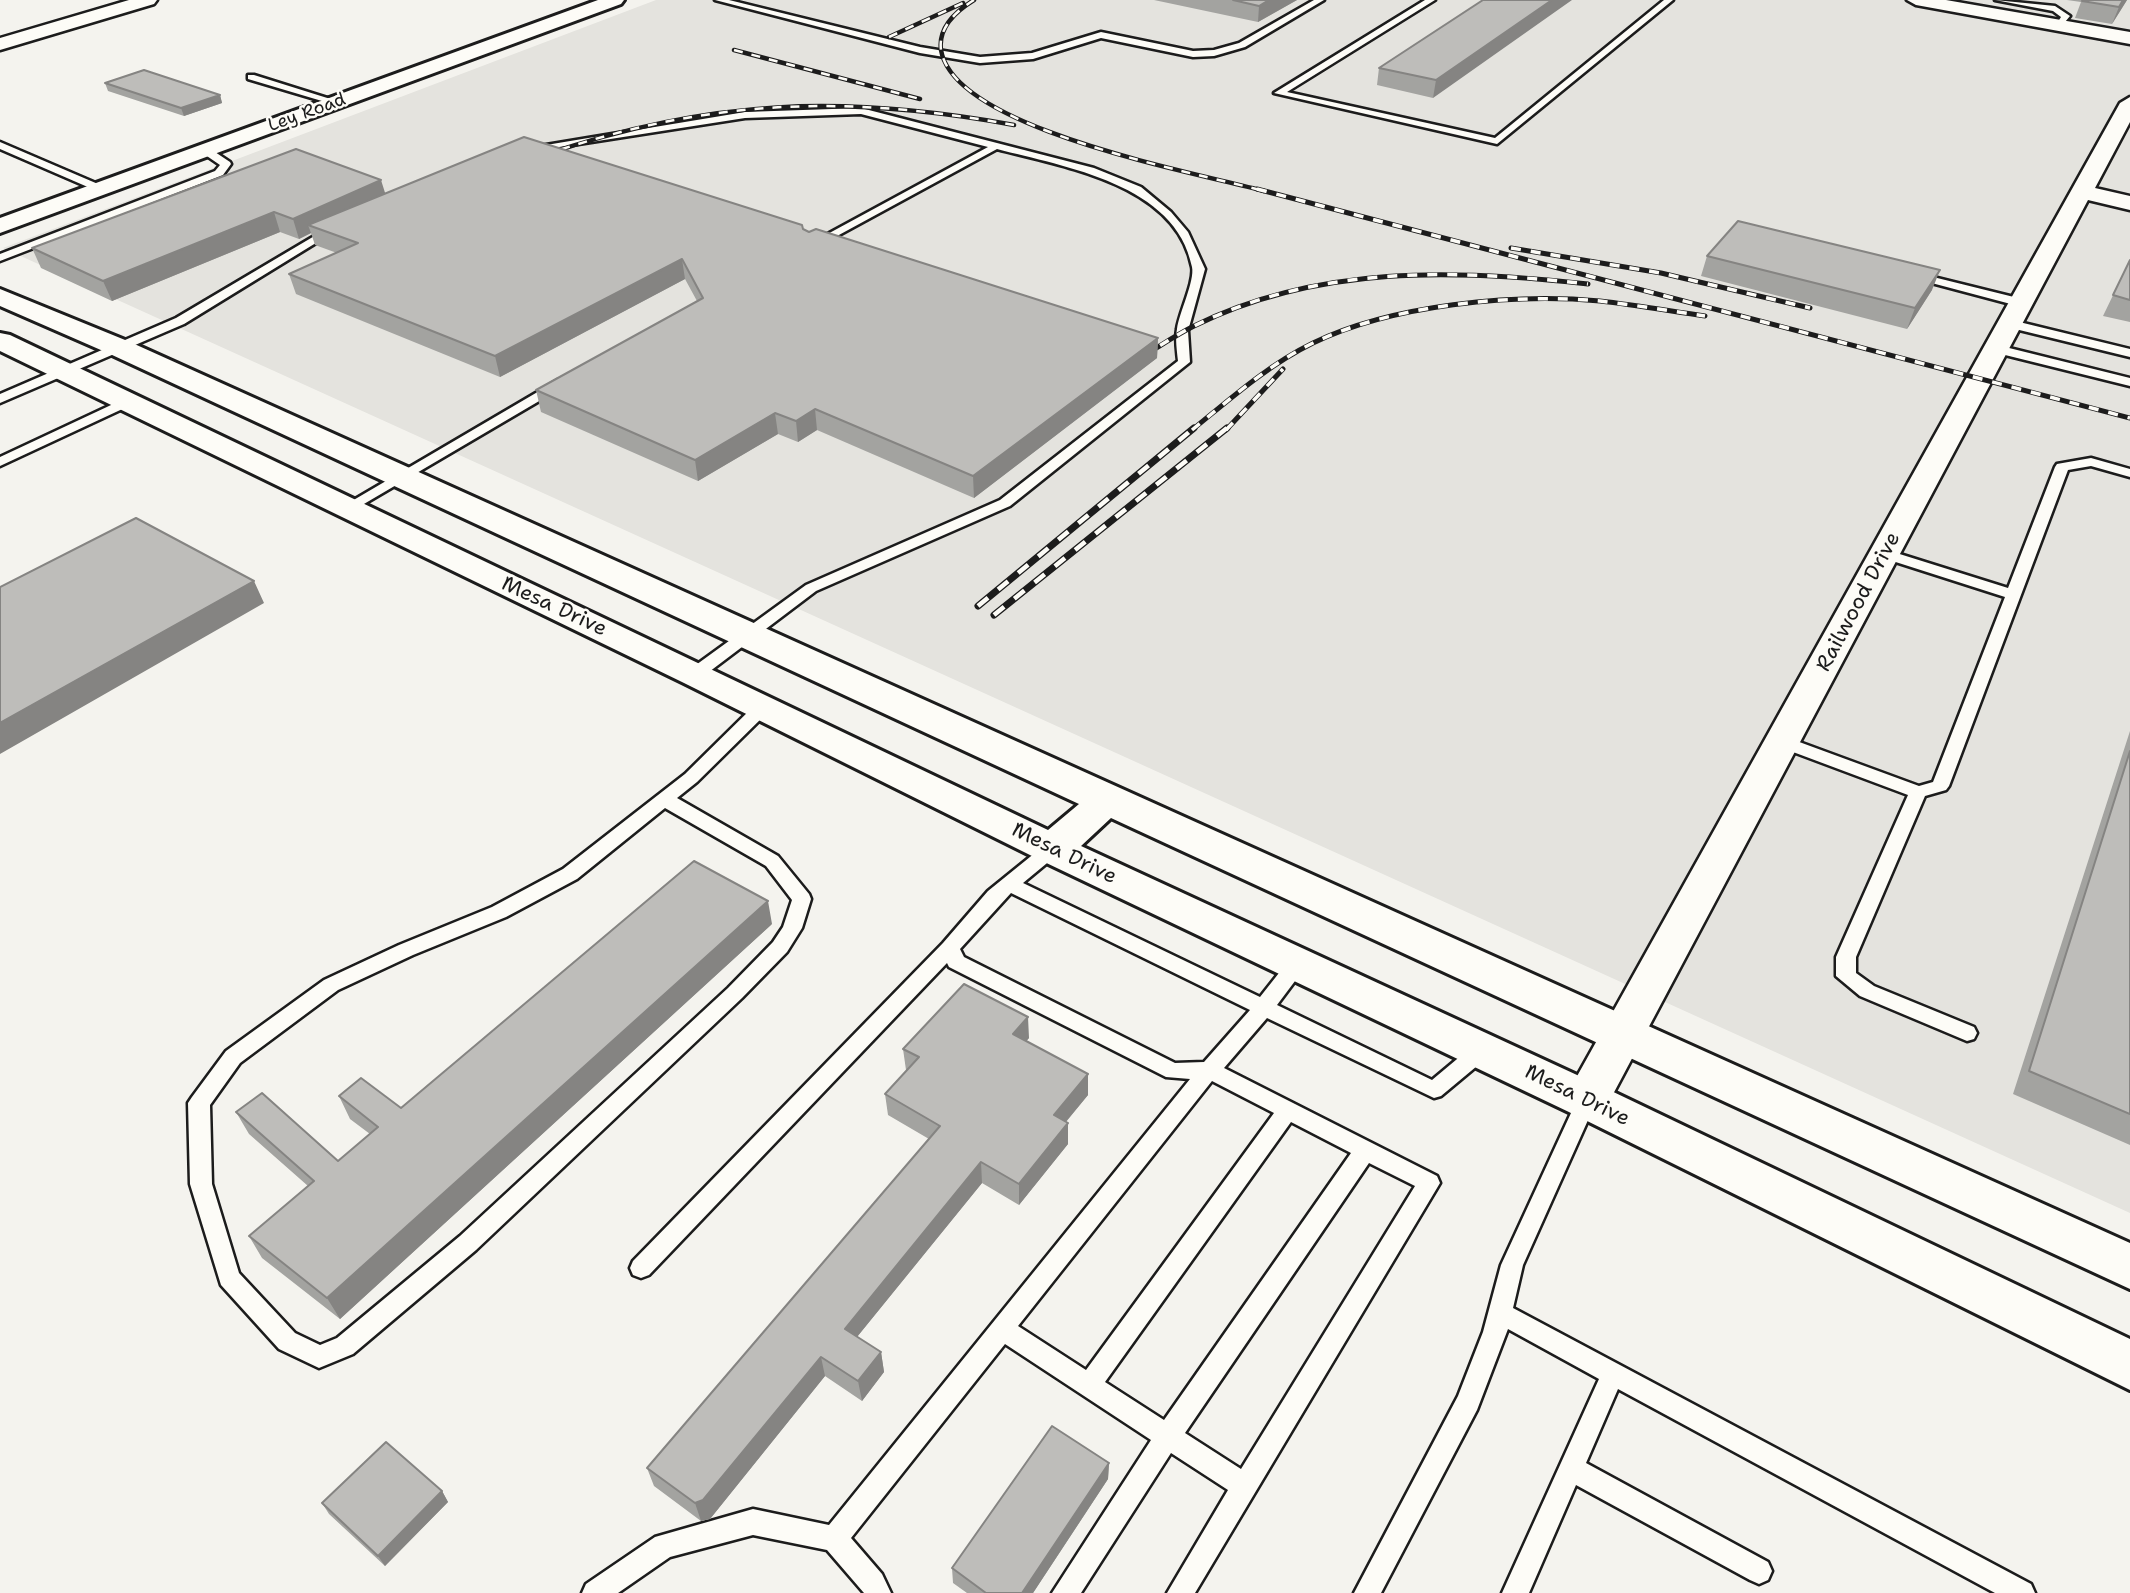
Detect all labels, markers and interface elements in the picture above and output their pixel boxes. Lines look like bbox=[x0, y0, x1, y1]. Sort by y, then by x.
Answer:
street label: Ley Road bbox=[265, 89, 349, 137]
street label: Railwood Drive bbox=[1812, 528, 1906, 676]
street label: Mesa Drive bbox=[497, 572, 611, 642]
street label: Mesa Drive bbox=[1007, 818, 1121, 890]
street label: Mesa Drive bbox=[1520, 1060, 1634, 1132]

